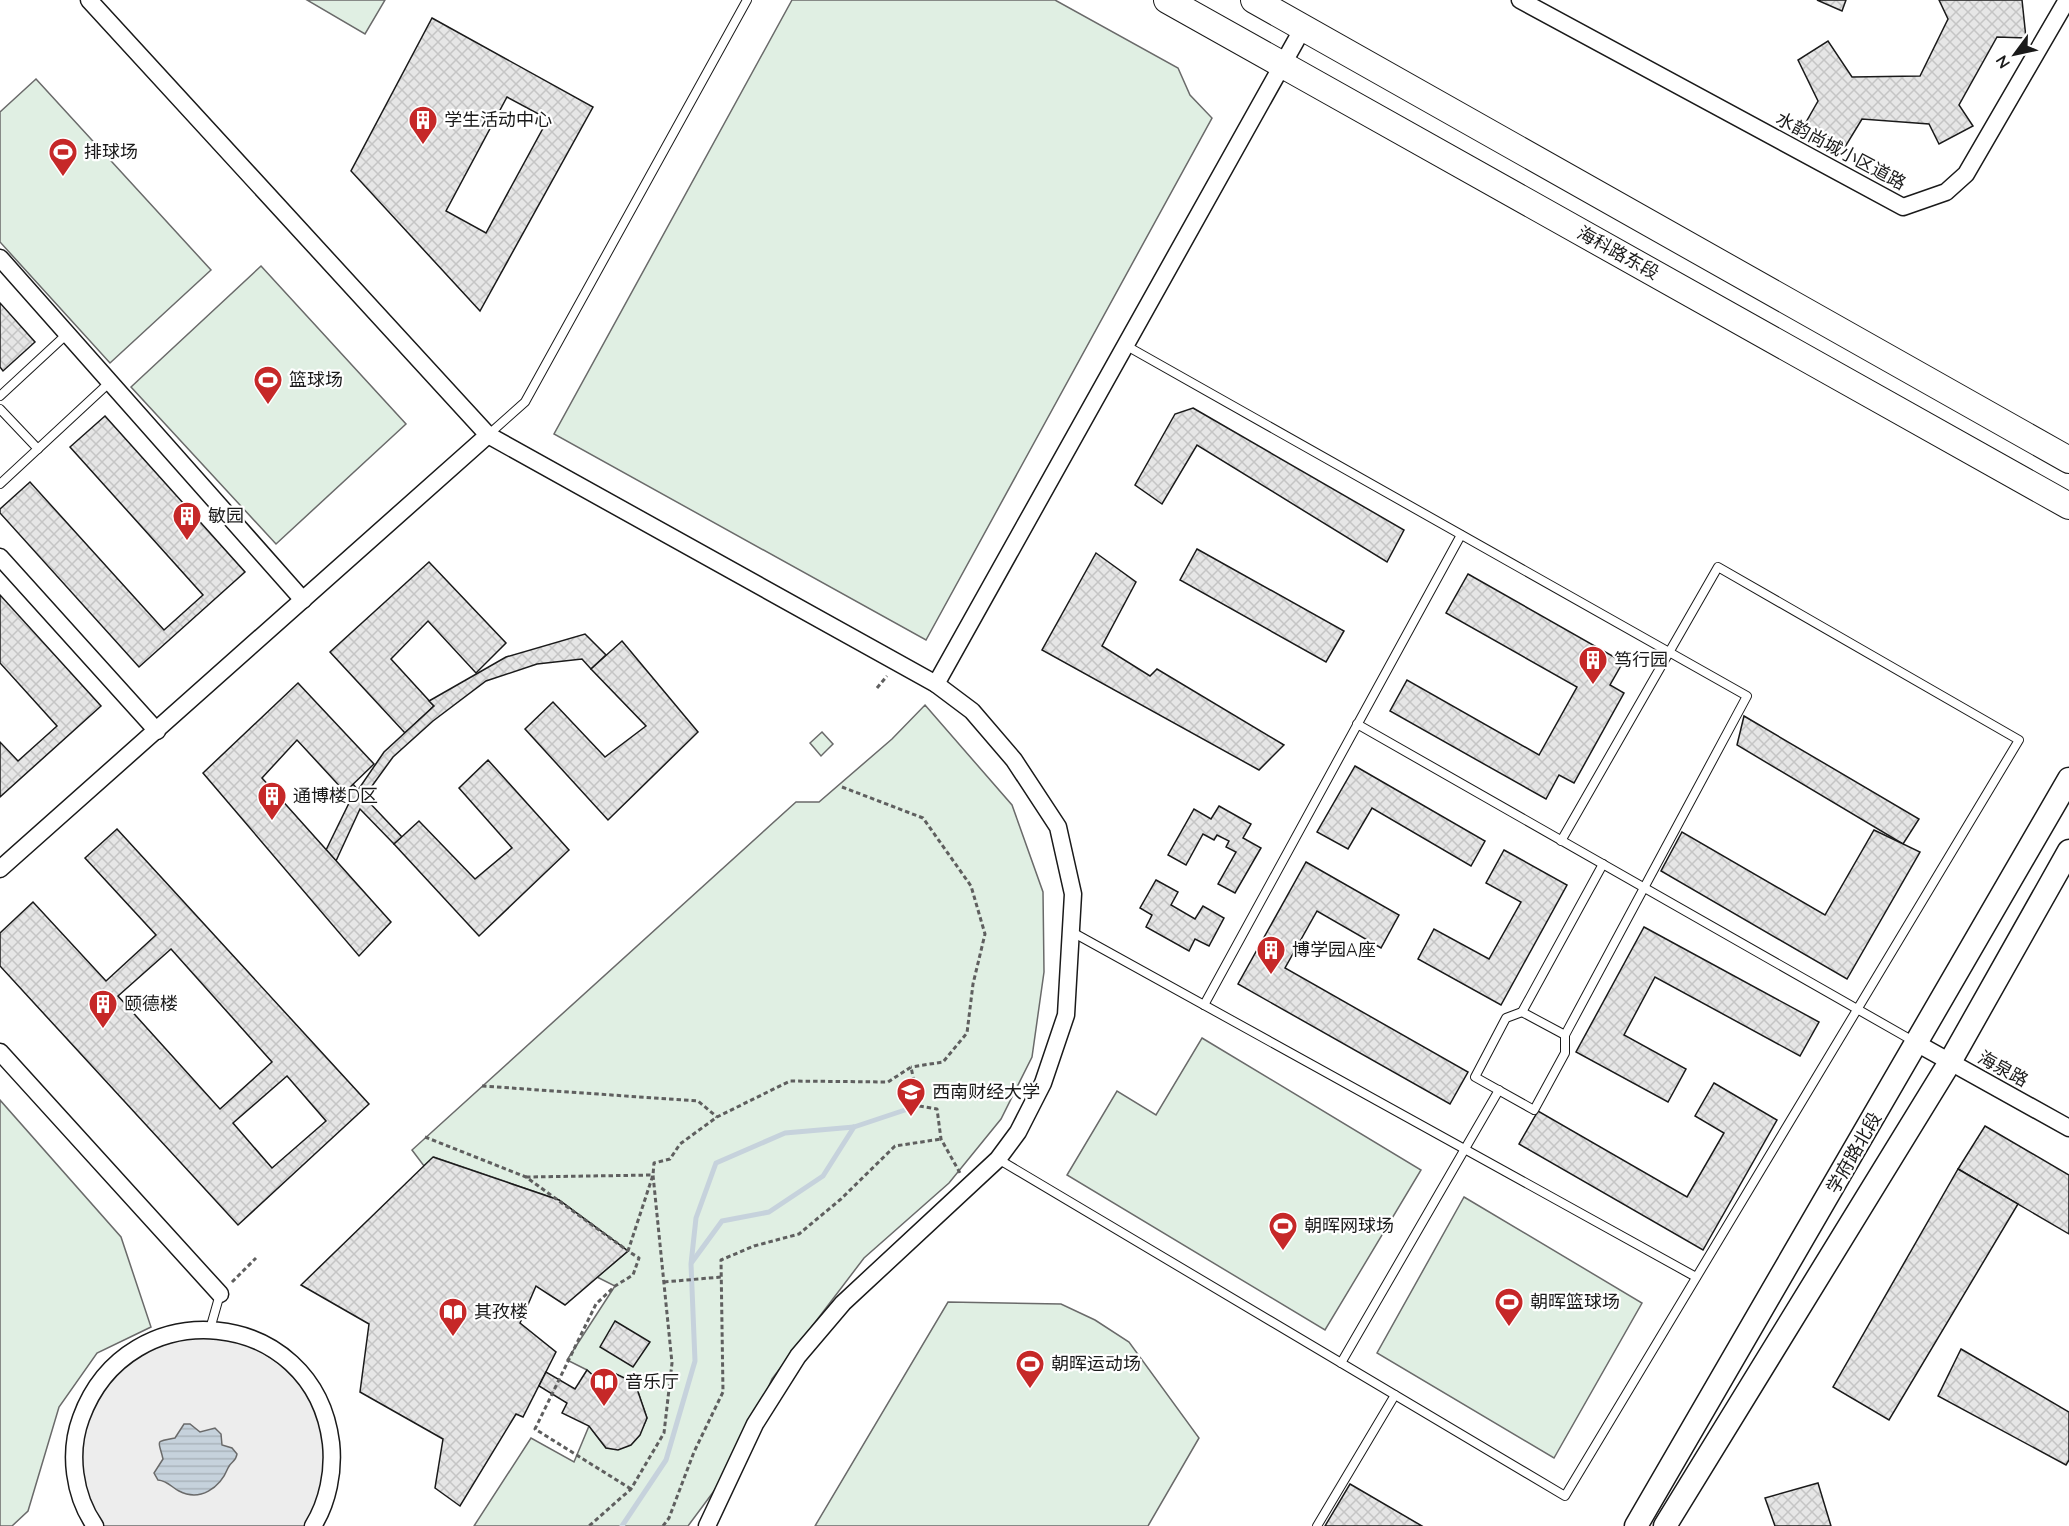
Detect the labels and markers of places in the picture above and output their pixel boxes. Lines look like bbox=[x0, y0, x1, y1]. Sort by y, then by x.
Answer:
building icon: 学生活动中心 bbox=[407, 104, 439, 146]
place label: 学生活动中心 bbox=[444, 108, 552, 131]
sports icon: 排球场 bbox=[47, 136, 79, 178]
place label: 排球场 bbox=[84, 140, 138, 163]
sports icon: 篮球场 bbox=[252, 364, 284, 406]
place label: 篮球场 bbox=[289, 368, 343, 391]
building icon: 敏园 bbox=[171, 500, 203, 542]
place label: 敏园 bbox=[208, 504, 244, 527]
building icon: 笃行园 bbox=[1577, 644, 1609, 686]
place label: 笃行园 bbox=[1614, 648, 1668, 671]
building icon: 通博楼D区 bbox=[256, 780, 288, 822]
place label: 通博楼D区 bbox=[293, 784, 378, 807]
building icon: 博学园A座 bbox=[1255, 934, 1287, 976]
place label: 博学园A座 bbox=[1292, 938, 1376, 961]
building icon: 颐德楼 bbox=[87, 988, 119, 1030]
place label: 颐德楼 bbox=[124, 992, 178, 1015]
school or university icon: 西南财经大学 bbox=[895, 1076, 927, 1118]
place label: 西南财经大学 bbox=[932, 1080, 1040, 1103]
sports icon: 朝晖网球场 bbox=[1267, 1210, 1299, 1252]
place label: 朝晖网球场 bbox=[1304, 1214, 1394, 1237]
sports icon: 朝晖篮球场 bbox=[1493, 1286, 1525, 1328]
place label: 朝晖篮球场 bbox=[1530, 1290, 1620, 1313]
library icon: 其孜楼 bbox=[437, 1296, 469, 1338]
place label: 其孜楼 bbox=[474, 1300, 528, 1323]
sports icon: 朝晖运动场 bbox=[1014, 1348, 1046, 1390]
place label: 朝晖运动场 bbox=[1051, 1352, 1141, 1375]
library icon: 音乐厅 bbox=[588, 1366, 620, 1408]
place label: 音乐厅 bbox=[625, 1370, 679, 1393]

